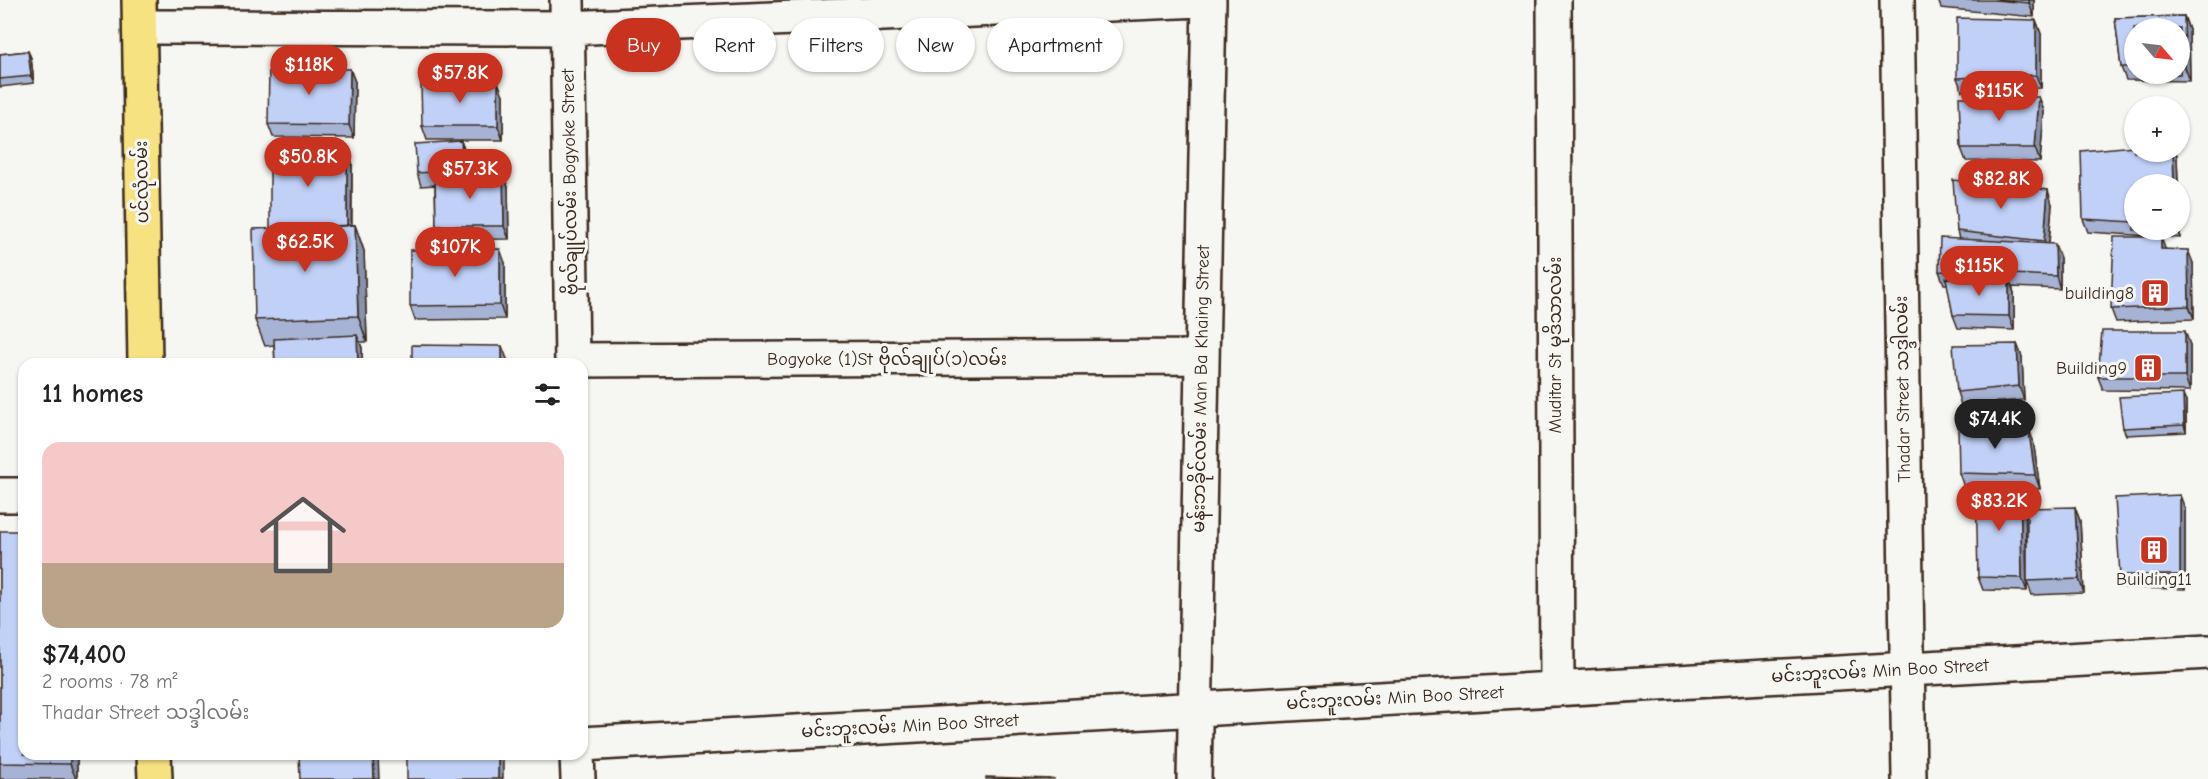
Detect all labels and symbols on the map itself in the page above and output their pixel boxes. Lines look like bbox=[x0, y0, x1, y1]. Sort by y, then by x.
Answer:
north arrow bbox=[2124, 18, 2190, 84]
pin: $118K bbox=[267, 45, 351, 96]
pin: $57.8K bbox=[411, 53, 509, 104]
street label: ဗိုလ်ချုပ်လမ်း Bogyoke Street bbox=[554, 68, 586, 296]
pin: $115K bbox=[1957, 71, 2041, 122]
pin: $50.8K bbox=[259, 137, 357, 188]
street label: ပင်လုံလမ်း bbox=[128, 140, 157, 224]
pin: $57.3K bbox=[421, 149, 519, 200]
pin: $82.8K bbox=[1952, 159, 2050, 210]
pin: $62.5K bbox=[256, 222, 354, 273]
pin: $107K bbox=[413, 227, 497, 278]
street label: မန်းဘခိုင်လမ်း Man Ba Khaing Street bbox=[1184, 244, 1218, 533]
pin: $115K bbox=[1937, 246, 2021, 297]
street label: Muditar St မုဒိသာလမ်း bbox=[1541, 257, 1570, 433]
building icon: building8 bbox=[2139, 277, 2171, 309]
place label: building8 bbox=[2065, 283, 2134, 304]
street label: Thadar Street သဒ္ဒါလမ်း bbox=[1888, 295, 1920, 483]
street label: Bogyoke (1)St ဗိုလ်ချုပ်(၁)လမ်း bbox=[767, 345, 1007, 374]
building icon: Building9 bbox=[2132, 352, 2164, 384]
place label: Building9 bbox=[2056, 358, 2127, 379]
pin: $74.4K bbox=[1946, 399, 2044, 450]
pin: $83.2K bbox=[1950, 481, 2048, 532]
building icon: Building11 bbox=[2138, 534, 2170, 566]
place label: Building11 bbox=[2116, 569, 2192, 590]
street label: မင်းဘူးလမ်း Min Boo Street bbox=[1771, 652, 1990, 691]
street label: မင်းဘူးလမ်း Min Boo Street bbox=[1286, 679, 1505, 718]
street label: မင်းဘူးလမ်း Min Boo Street bbox=[801, 707, 1020, 746]

